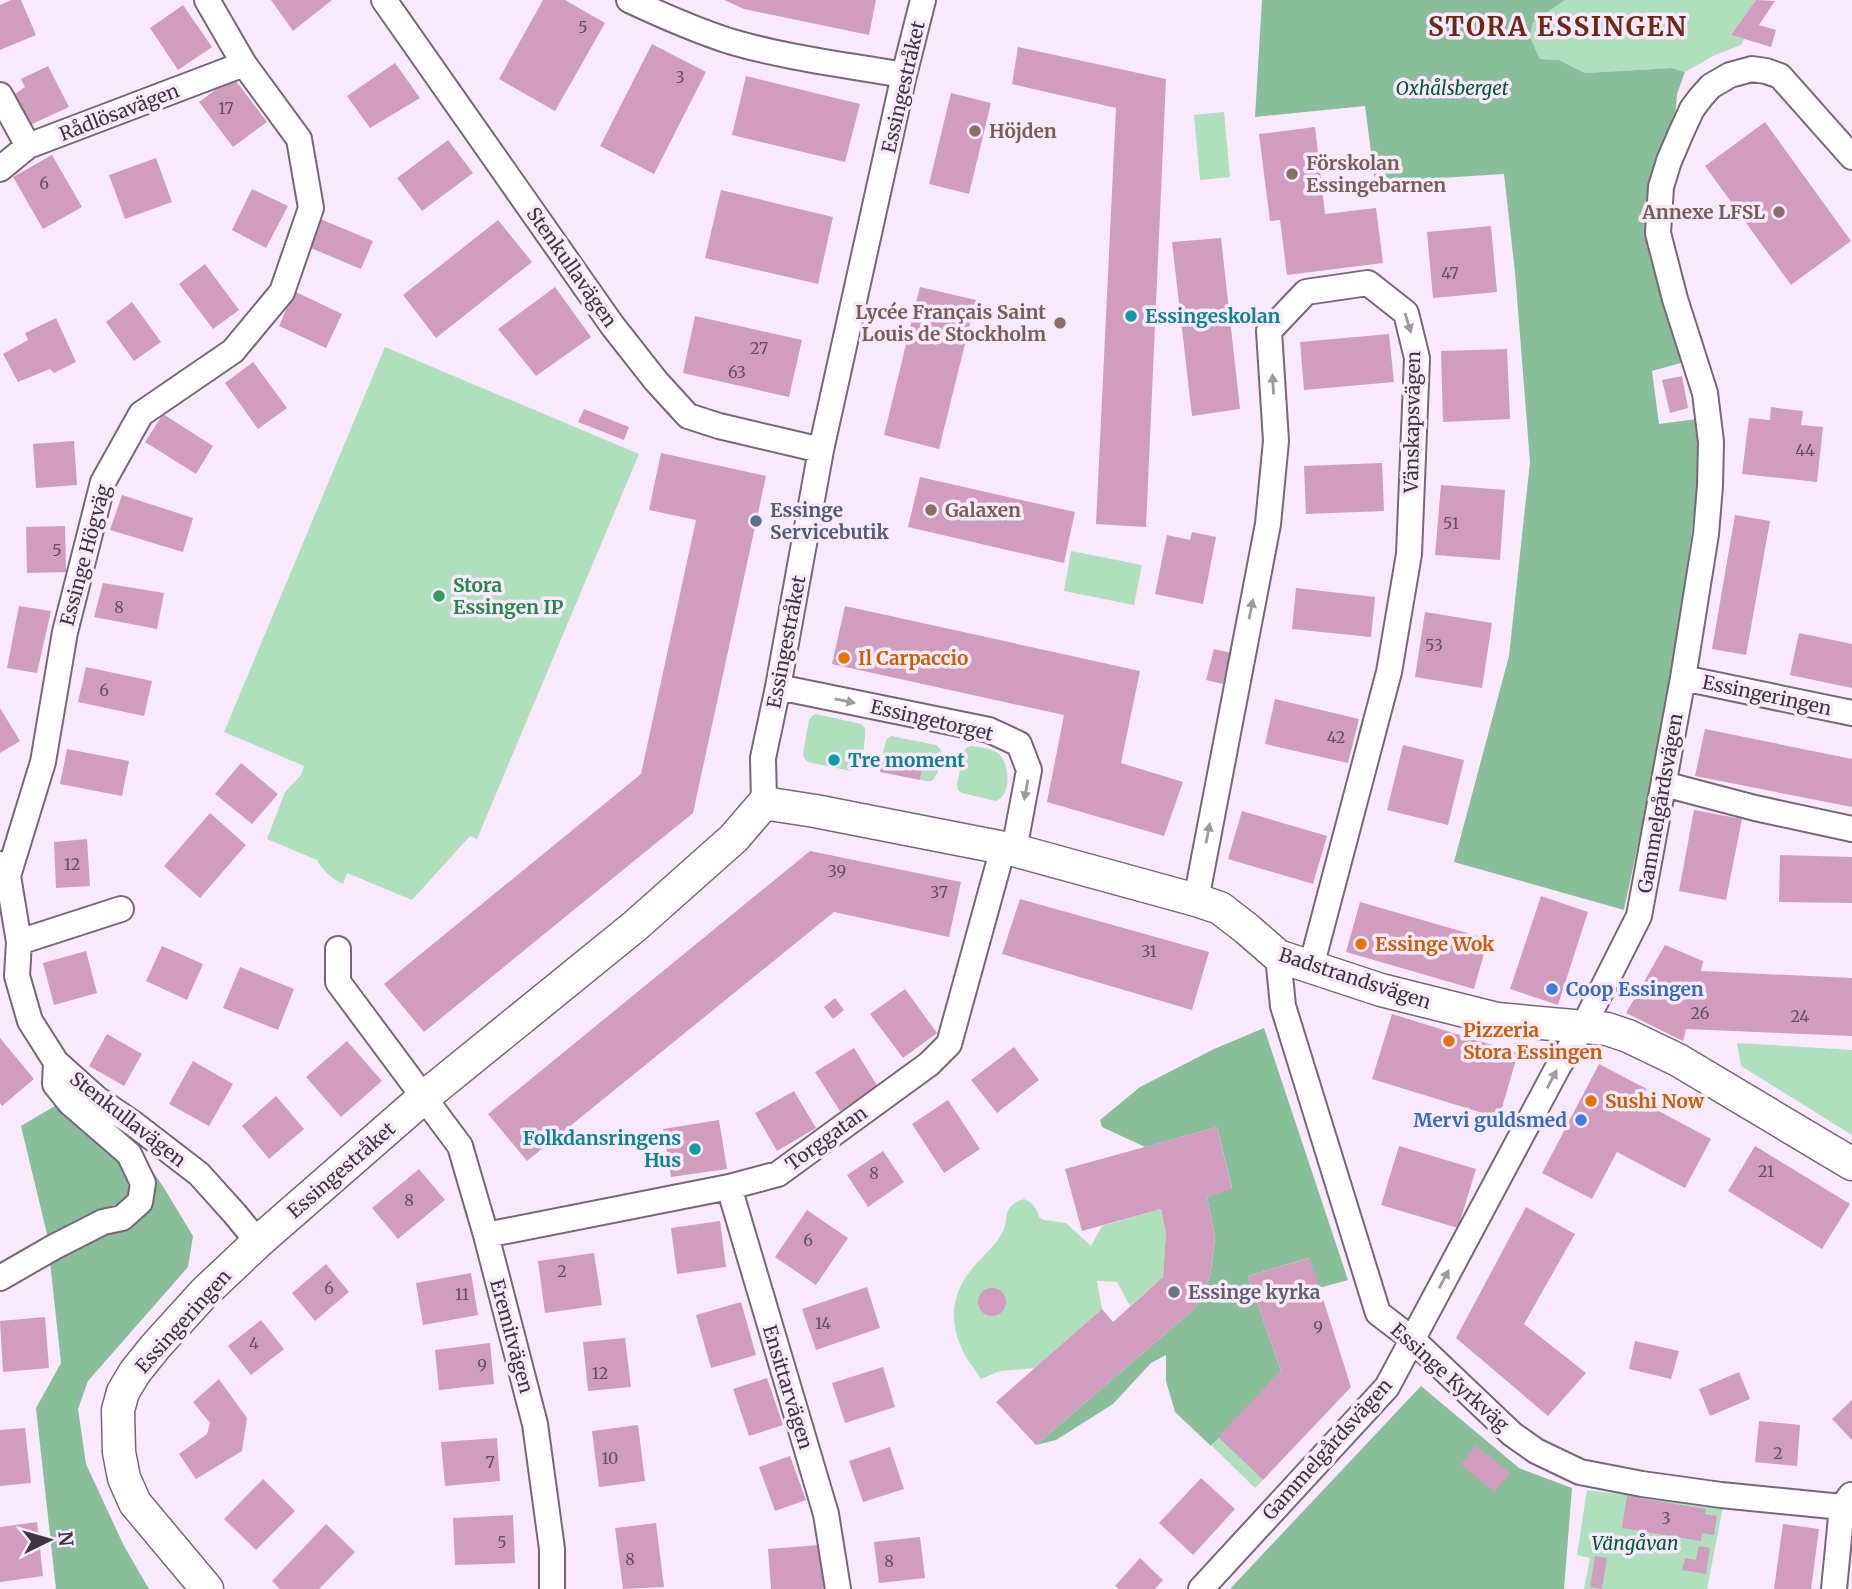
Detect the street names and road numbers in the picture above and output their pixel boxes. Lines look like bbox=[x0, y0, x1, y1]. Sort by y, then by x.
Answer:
street label: Essingestråket bbox=[876, 18, 930, 155]
street label: Rådlösavägen bbox=[56, 78, 183, 146]
street label: Stenkullavägen bbox=[522, 202, 622, 332]
street label: Vänskapsvägen bbox=[1399, 350, 1425, 494]
street label: Essinge Högväg bbox=[55, 481, 116, 628]
street label: Essingestråket bbox=[761, 573, 811, 711]
street label: Essingeringen bbox=[1700, 670, 1834, 720]
street label: Essingetorget bbox=[868, 694, 996, 746]
street label: Gammelgårdsvägen bbox=[1632, 711, 1688, 895]
street label: Badstrandsvägen bbox=[1276, 942, 1434, 1014]
street label: Stenkullavägen bbox=[65, 1066, 191, 1172]
street label: Torggatan bbox=[780, 1100, 872, 1176]
street label: Essingestråket bbox=[282, 1116, 400, 1223]
street label: Essingeringen bbox=[130, 1264, 236, 1378]
street label: Eremitvägen bbox=[485, 1276, 539, 1396]
street label: Essinge Kyrkväg bbox=[1386, 1318, 1514, 1437]
street label: Ensittarvägen bbox=[758, 1322, 818, 1452]
street label: Gammelgårdsvägen bbox=[1257, 1373, 1397, 1525]

